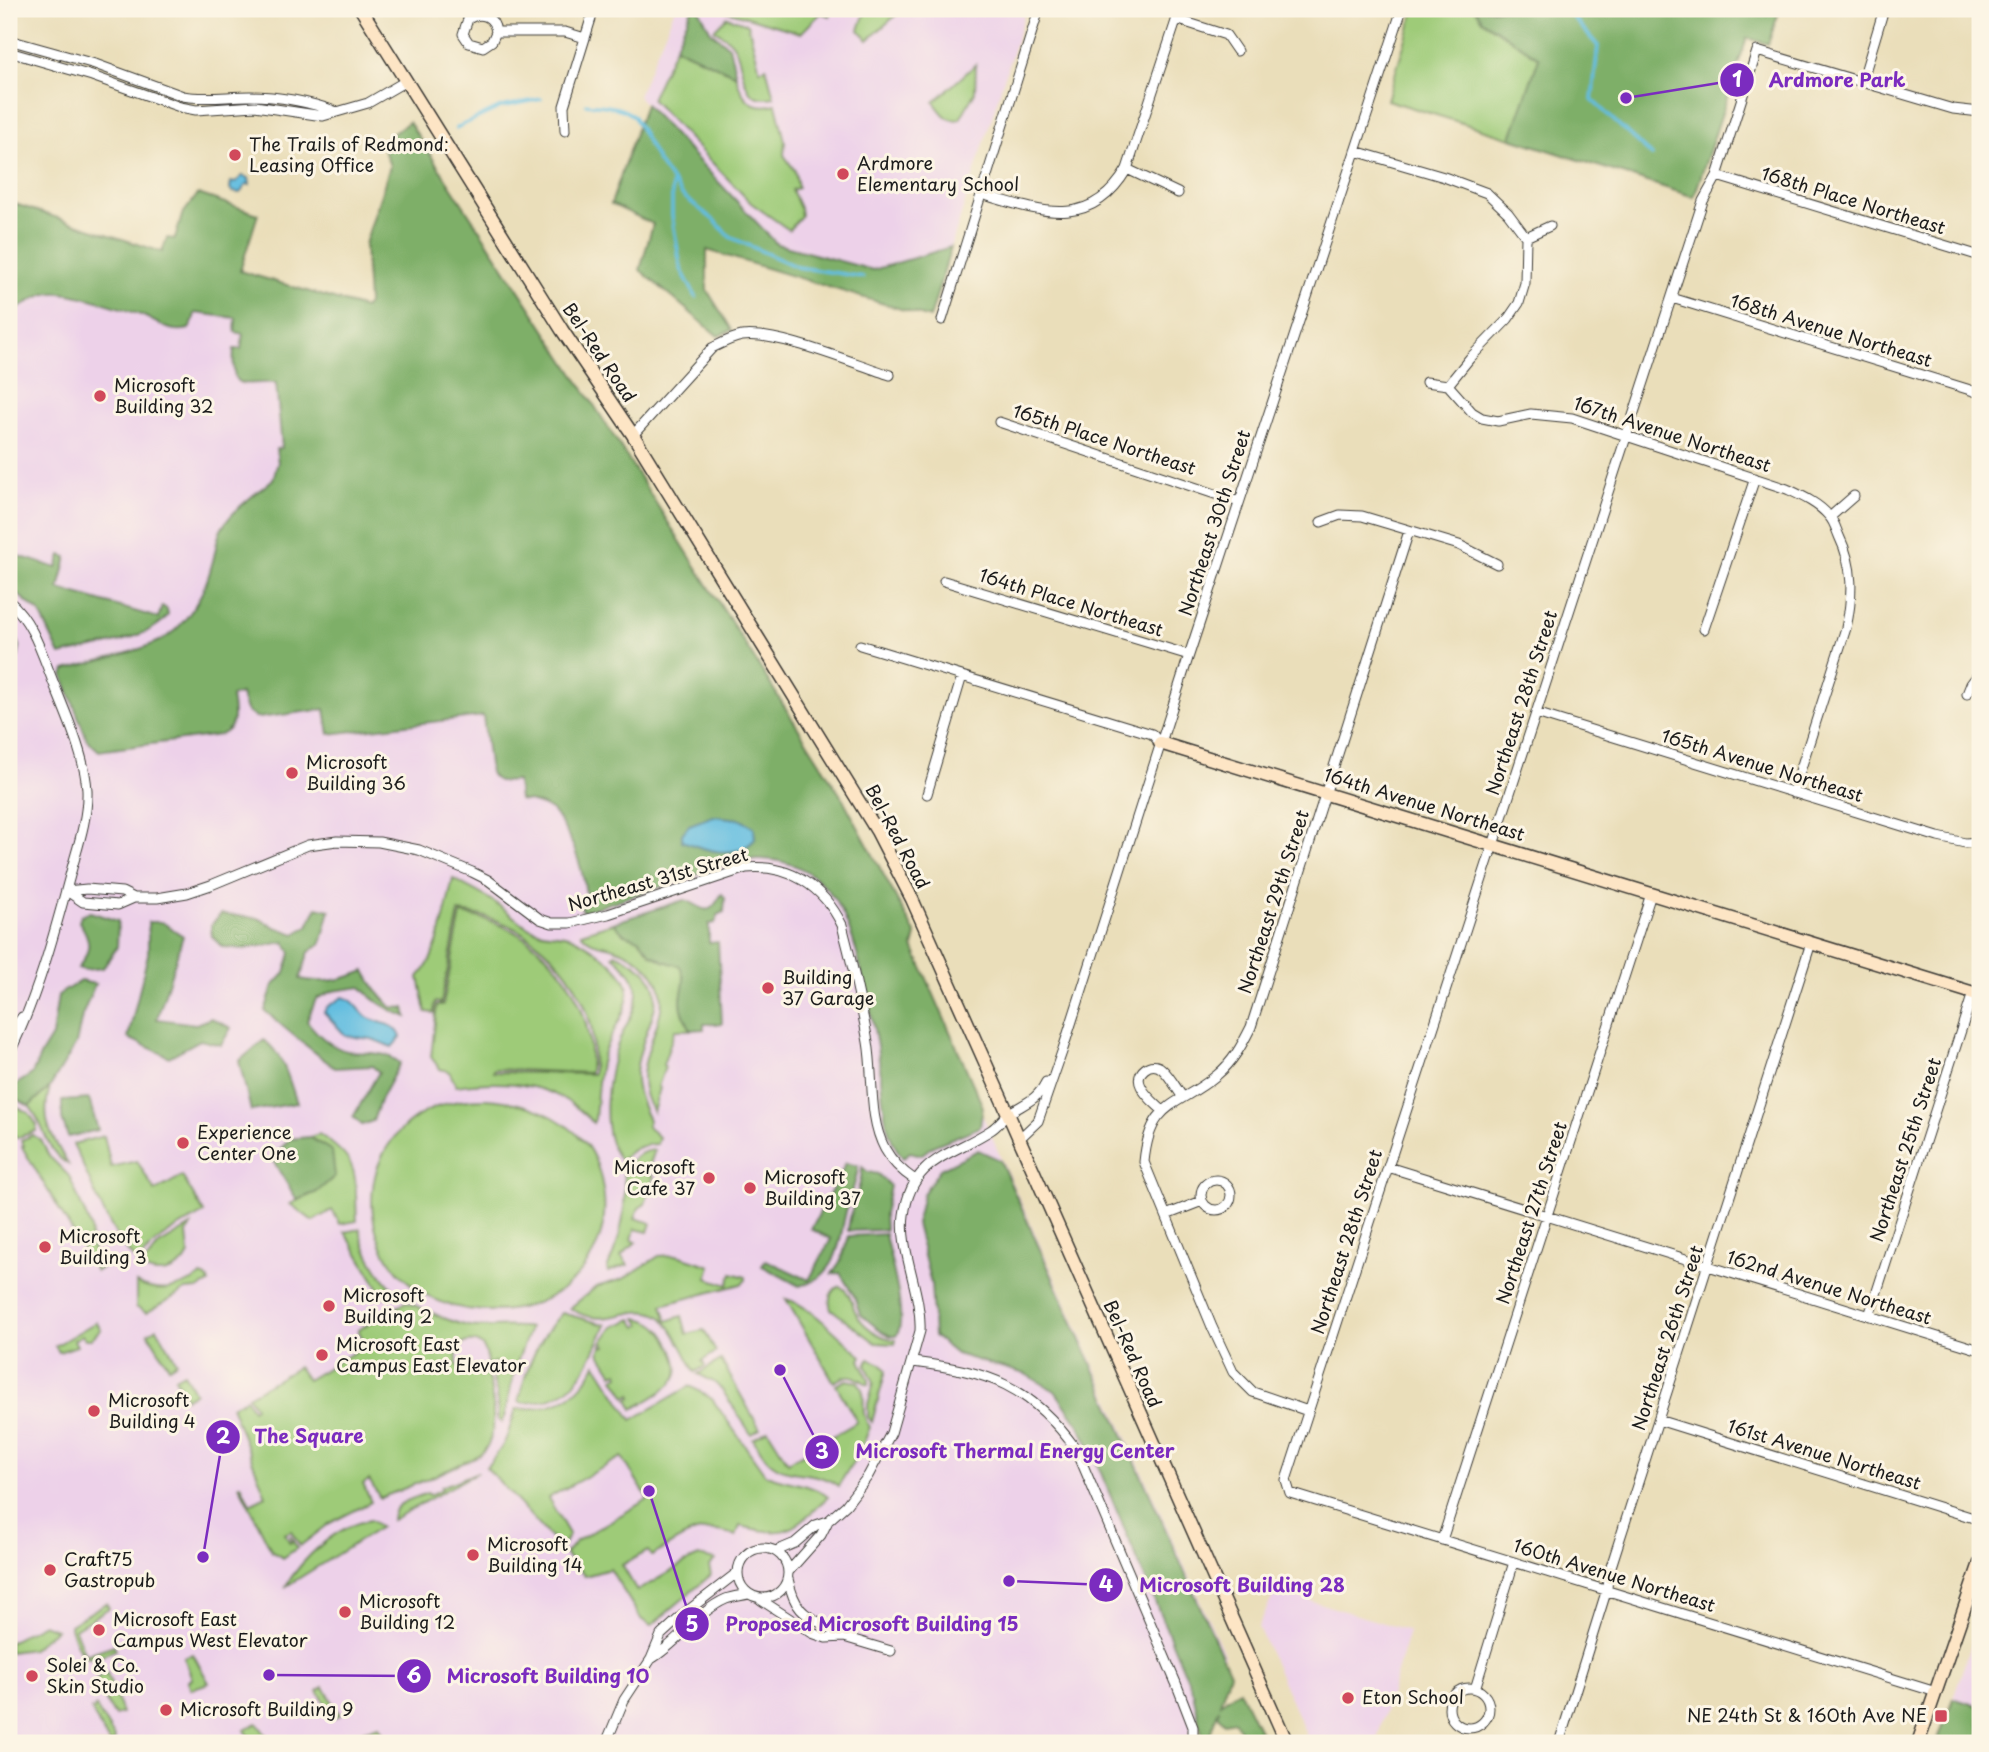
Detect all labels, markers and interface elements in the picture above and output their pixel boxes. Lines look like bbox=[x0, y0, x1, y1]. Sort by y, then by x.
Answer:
callout: Ardmore Park bbox=[1720, 60, 1920, 100]
text: 1 bbox=[1732, 62, 1742, 94]
text: Ardmore Park bbox=[1769, 65, 1906, 93]
place label: The Trails of Redmond: Leasing Office bbox=[249, 130, 449, 178]
marker: The Trails of Redmond: Leasing Office bbox=[227, 147, 243, 163]
place label: Ardmore Elementary School bbox=[857, 149, 1019, 197]
street label: 168th Place Northeast bbox=[1758, 159, 1949, 240]
marker: Ardmore Elementary School bbox=[835, 166, 851, 182]
street label: 168th Avenue Northeast bbox=[1727, 286, 1936, 373]
street label: Bel-Red Road bbox=[557, 297, 644, 407]
place label: Microsoft Building 32 bbox=[114, 371, 214, 419]
marker: Microsoft Building 32 bbox=[92, 388, 108, 404]
street label: 167th Avenue Northeast bbox=[1570, 389, 1775, 478]
street label: 165th Place Northeast bbox=[1009, 396, 1200, 481]
street label: Northeast 30th Street bbox=[1171, 426, 1256, 619]
street label: 164th Place Northeast bbox=[976, 561, 1167, 642]
street label: Northeast 28th Street bbox=[1478, 607, 1563, 798]
street label: 165th Avenue Northeast bbox=[1658, 721, 1867, 808]
place label: Microsoft Building 36 bbox=[306, 748, 406, 796]
street label: 164th Avenue Northeast bbox=[1321, 760, 1528, 847]
marker: Microsoft Building 36 bbox=[284, 765, 300, 781]
street label: Bel-Red Road bbox=[859, 779, 937, 893]
street label: Northeast 29th Street bbox=[1230, 806, 1315, 997]
street label: Northeast 31st Street bbox=[565, 840, 751, 917]
place label: Building 37 Garage bbox=[782, 963, 874, 1011]
marker: Building 37 Garage bbox=[760, 980, 776, 996]
street label: Northeast 25th Street bbox=[1862, 1054, 1947, 1245]
place label: Experience Center One bbox=[197, 1118, 297, 1166]
street label: Northeast 27th Street bbox=[1488, 1118, 1573, 1307]
marker: Experience Center One bbox=[175, 1135, 191, 1151]
street label: Northeast 28th Street bbox=[1303, 1146, 1388, 1337]
place label: Microsoft Cafe 37 bbox=[614, 1153, 695, 1201]
place label: Microsoft Building 37 bbox=[764, 1163, 861, 1211]
marker: Microsoft Cafe 37 bbox=[701, 1170, 717, 1186]
marker: Microsoft Building 37 bbox=[742, 1180, 758, 1196]
place label: Microsoft Building 3 bbox=[59, 1222, 147, 1270]
marker: Microsoft Building 3 bbox=[37, 1239, 53, 1255]
street label: Northeast 26th Street bbox=[1624, 1242, 1709, 1433]
street label: 162nd Avenue Northeast bbox=[1724, 1243, 1935, 1331]
place label: Microsoft Building 2 bbox=[343, 1281, 432, 1329]
street label: Bel-Red Road bbox=[1098, 1295, 1169, 1411]
marker: Microsoft Building 2 bbox=[321, 1298, 337, 1314]
place label: Microsoft East Campus East Elevator bbox=[336, 1330, 526, 1378]
marker: Microsoft East Campus East Elevator bbox=[314, 1347, 330, 1363]
place label: Microsoft Building 4 bbox=[108, 1386, 196, 1434]
marker: Microsoft Building 4 bbox=[86, 1403, 102, 1419]
street label: 161st Avenue Northeast bbox=[1724, 1411, 1924, 1496]
callout: The Square bbox=[205, 1417, 378, 1457]
text: 2 bbox=[216, 1419, 231, 1451]
text: The Square bbox=[254, 1421, 364, 1449]
callout: Microsoft Thermal Energy Center bbox=[804, 1432, 1190, 1472]
text: 3 bbox=[815, 1434, 829, 1466]
text: Microsoft Thermal Energy Center bbox=[855, 1436, 1175, 1464]
place label: Microsoft Building 14 bbox=[487, 1530, 583, 1578]
street label: 160th Avenue Northeast bbox=[1510, 1531, 1719, 1618]
place label: Craft75 Gastropub bbox=[64, 1545, 155, 1593]
marker: Microsoft Building 14 bbox=[465, 1547, 481, 1563]
marker: Craft75 Gastropub bbox=[42, 1562, 58, 1578]
callout: Microsoft Building 28 bbox=[1089, 1565, 1360, 1605]
text: 4 bbox=[1099, 1567, 1113, 1599]
text: Microsoft Building 28 bbox=[1139, 1570, 1345, 1598]
place label: Microsoft Building 12 bbox=[359, 1587, 455, 1635]
marker: Microsoft Building 12 bbox=[337, 1604, 353, 1620]
callout: Proposed Microsoft Building 15 bbox=[674, 1604, 1034, 1644]
place label: Microsoft East Campus West Elevator bbox=[113, 1605, 308, 1653]
text: 5 bbox=[685, 1607, 699, 1639]
text: Proposed Microsoft Building 15 bbox=[725, 1609, 1019, 1637]
marker: Microsoft East Campus West Elevator bbox=[91, 1622, 107, 1638]
place label: Solei & Co. Skin Studio bbox=[46, 1651, 144, 1699]
callout: Microsoft Building 10 bbox=[397, 1656, 665, 1696]
text: 6 bbox=[407, 1658, 422, 1690]
text: Microsoft Building 10 bbox=[447, 1661, 649, 1689]
marker: Solei & Co. Skin Studio bbox=[24, 1668, 40, 1684]
place label: Eton School bbox=[1362, 1683, 1464, 1710]
marker: Eton School bbox=[1340, 1690, 1356, 1706]
place label: Microsoft Building 9 bbox=[180, 1695, 354, 1722]
place label: NE 24th St & 160th Ave NE bbox=[1687, 1701, 1927, 1728]
marker: Microsoft Building 9 bbox=[158, 1702, 174, 1718]
marker: NE 24th St & 160th Ave NE bbox=[1933, 1708, 1949, 1724]

